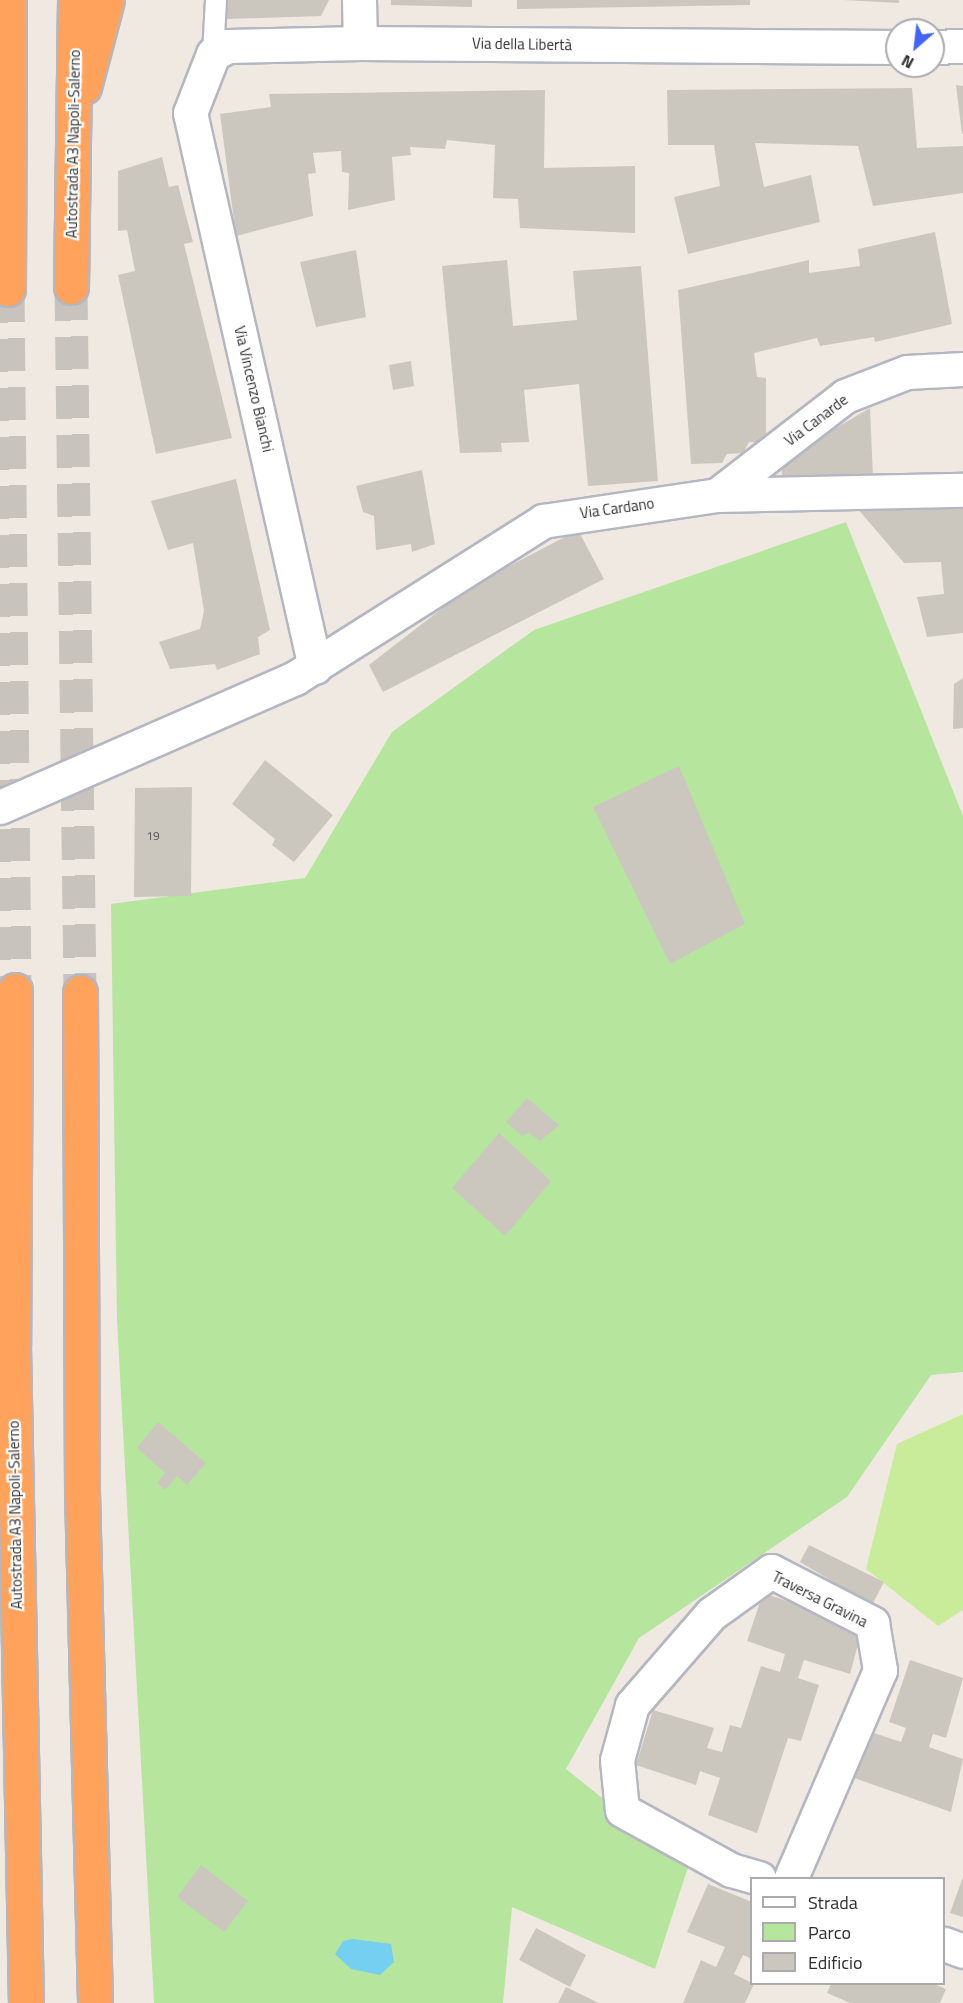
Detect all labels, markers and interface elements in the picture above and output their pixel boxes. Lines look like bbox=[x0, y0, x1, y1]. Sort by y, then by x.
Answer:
north arrow bbox=[885, 18, 945, 78]
street label: Via della Libertà bbox=[472, 34, 572, 54]
text: N bbox=[897, 49, 918, 75]
street label: Autostrada A3 Napoli-Salerno bbox=[62, 50, 84, 238]
street label: Via Vincenzo Bianchi bbox=[231, 324, 277, 454]
street label: Via Canarde bbox=[781, 390, 851, 450]
street label: Via Cardano bbox=[579, 494, 655, 522]
house number: 19 bbox=[146, 829, 160, 843]
street label: Autostrada A3 Napoli-Salerno bbox=[4, 1421, 26, 1609]
street label: Traversa Gravina bbox=[769, 1567, 871, 1631]
legend bbox=[750, 1877, 945, 1985]
text: Strada bbox=[808, 1889, 858, 1916]
text: Parco bbox=[808, 1919, 851, 1946]
text: Edificio bbox=[808, 1949, 862, 1976]

